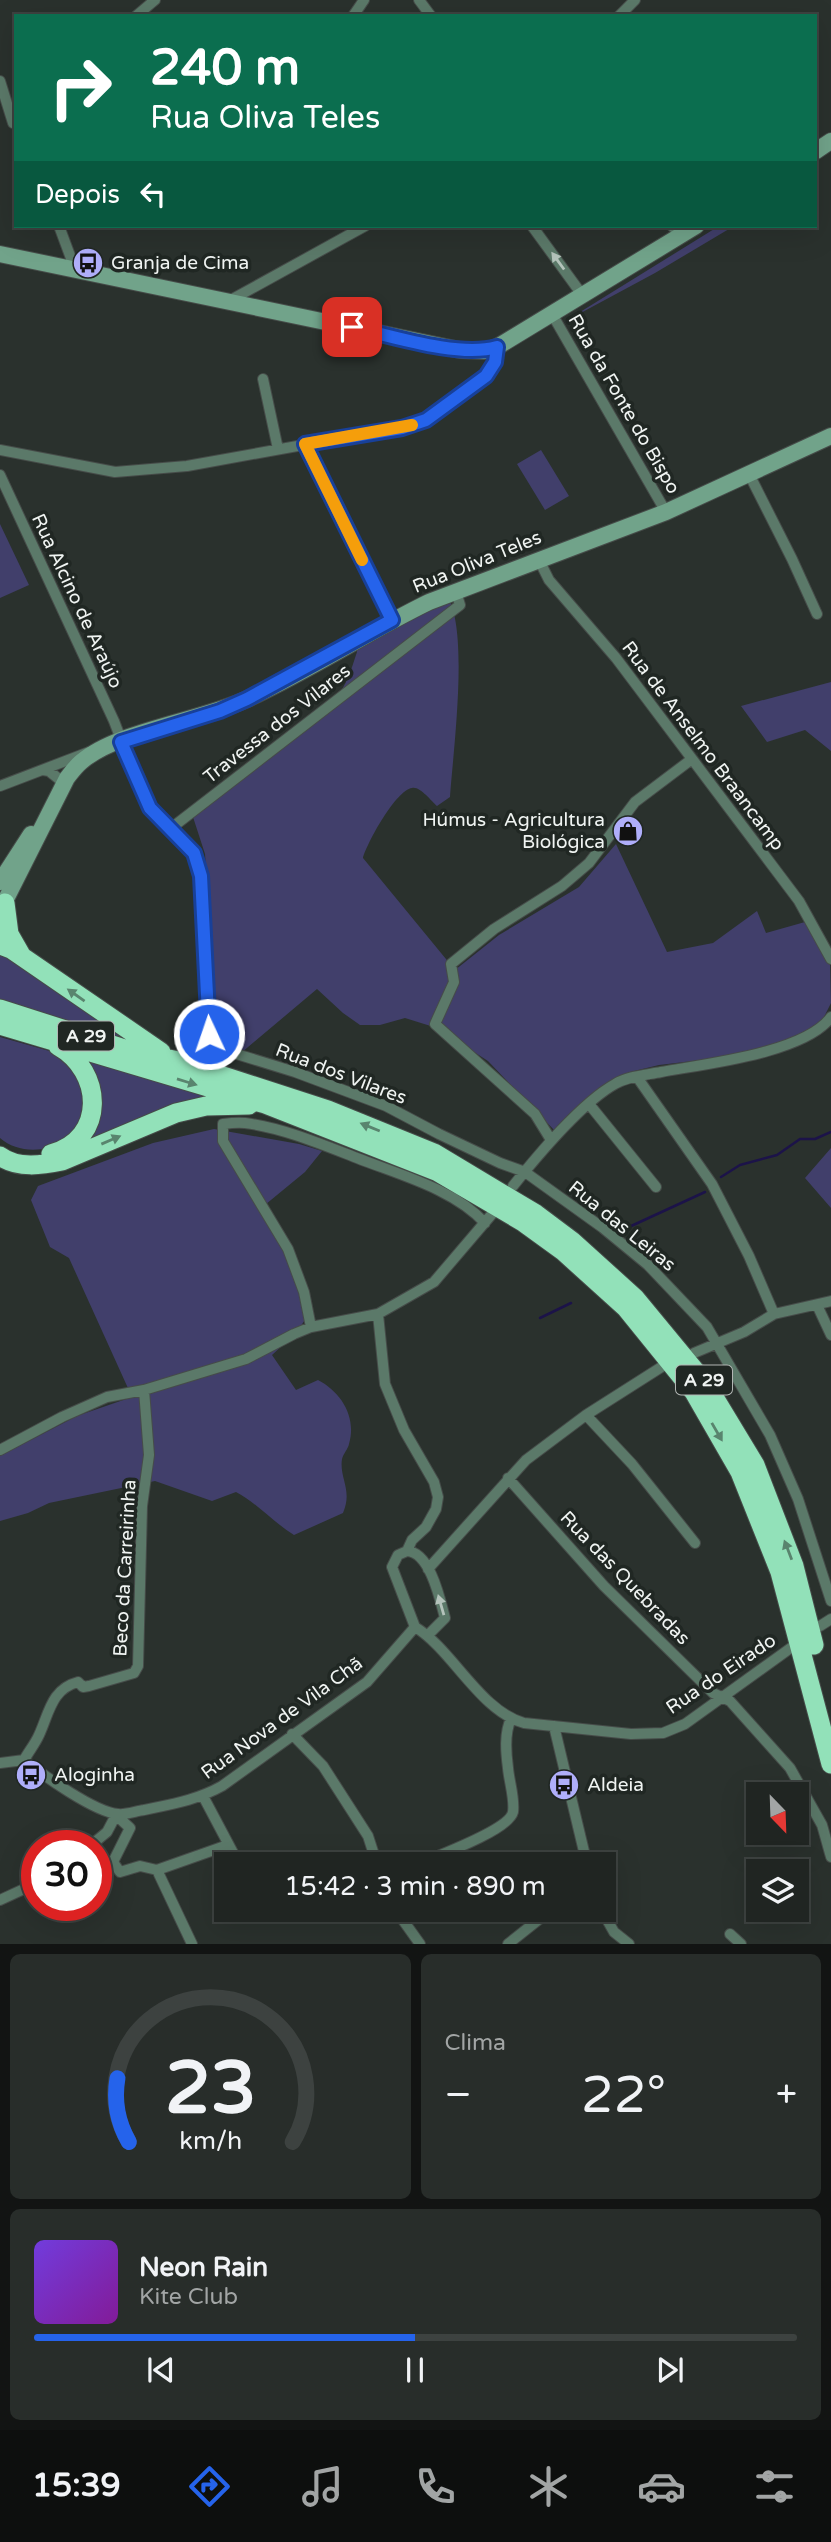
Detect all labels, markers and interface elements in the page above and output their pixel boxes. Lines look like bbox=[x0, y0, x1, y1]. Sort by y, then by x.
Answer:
text: 240 m bbox=[150, 39, 300, 98]
icon: right bbox=[35, 42, 126, 133]
text: Rua Oliva Teles bbox=[150, 99, 380, 137]
icon: left bbox=[134, 175, 172, 213]
text: Depois bbox=[35, 179, 120, 210]
bus stop icon: Granja de Cima bbox=[71, 246, 105, 280]
place label: Granja de Cima bbox=[111, 252, 249, 274]
one-way arrow bbox=[551, 252, 565, 270]
pin bbox=[322, 297, 382, 357]
icon: arrive bbox=[333, 308, 371, 346]
street label: Rua da Fonte do Bispo bbox=[564, 310, 684, 498]
street label: Rua Alcino de Araújo bbox=[27, 510, 127, 692]
street label: Rua Oliva Teles bbox=[409, 526, 545, 598]
street label: Rua de Anselmo Braancamp bbox=[617, 637, 789, 855]
street label: Travessa dos Vilares bbox=[199, 660, 355, 788]
place label: Húmus - Agricultura Biológica bbox=[422, 809, 605, 853]
shop icon: Húmus - Agricultura Biológica bbox=[611, 814, 645, 848]
one-way arrow bbox=[67, 988, 85, 1002]
position arrow bbox=[172, 997, 246, 1071]
road number: A 29 bbox=[58, 1021, 114, 1050]
street label: Rua dos Vilares bbox=[272, 1039, 410, 1109]
one-way arrow bbox=[176, 1077, 197, 1087]
one-way arrow bbox=[360, 1122, 381, 1133]
one-way arrow bbox=[100, 1135, 121, 1146]
street label: Rua das Leiras bbox=[564, 1176, 680, 1276]
road number: A 29 bbox=[676, 1366, 732, 1394]
one-way arrow bbox=[711, 1423, 724, 1442]
street label: Beco da Carreirinha bbox=[109, 1479, 141, 1657]
street label: Rua das Quebradas bbox=[556, 1507, 694, 1649]
one-way arrow bbox=[783, 1540, 794, 1561]
one-way arrow bbox=[436, 1594, 446, 1615]
street label: Rua do Eirado bbox=[662, 1629, 780, 1719]
street label: Rua Nova de Vila Chã bbox=[197, 1652, 367, 1784]
bus stop icon: Aloginha bbox=[14, 1758, 48, 1792]
place label: Aloginha bbox=[54, 1764, 135, 1786]
bus stop icon: Aldeia bbox=[547, 1768, 581, 1802]
place label: Aldeia bbox=[587, 1774, 644, 1796]
north arrow bbox=[746, 1782, 808, 1844]
map controls bbox=[746, 1782, 809, 1922]
speed limit sign: 30 bbox=[21, 1830, 112, 1921]
button: layers bbox=[746, 1859, 809, 1922]
text: 15:42 · 3 min · 890 m bbox=[284, 1871, 546, 1902]
text: Clima bbox=[445, 2029, 506, 2057]
text: 23 bbox=[165, 2046, 256, 2134]
text: 22° bbox=[581, 2064, 666, 2127]
text: − bbox=[445, 2072, 472, 2118]
text: + bbox=[776, 2072, 797, 2118]
text: km/h bbox=[179, 2126, 242, 2156]
text: Neon Rain bbox=[139, 2252, 268, 2283]
text: Kite Club bbox=[139, 2283, 238, 2311]
icon: previous bbox=[142, 2351, 180, 2389]
icon: pause bbox=[396, 2351, 434, 2389]
icon: next bbox=[651, 2351, 689, 2389]
icon: directions bbox=[185, 2462, 234, 2511]
icon: music bbox=[298, 2462, 347, 2511]
icon: phone bbox=[411, 2462, 460, 2511]
icon: climate bbox=[524, 2462, 573, 2511]
icon: car bbox=[637, 2462, 686, 2511]
icon: filters bbox=[750, 2462, 799, 2511]
text: 15:39 bbox=[32, 2467, 121, 2505]

